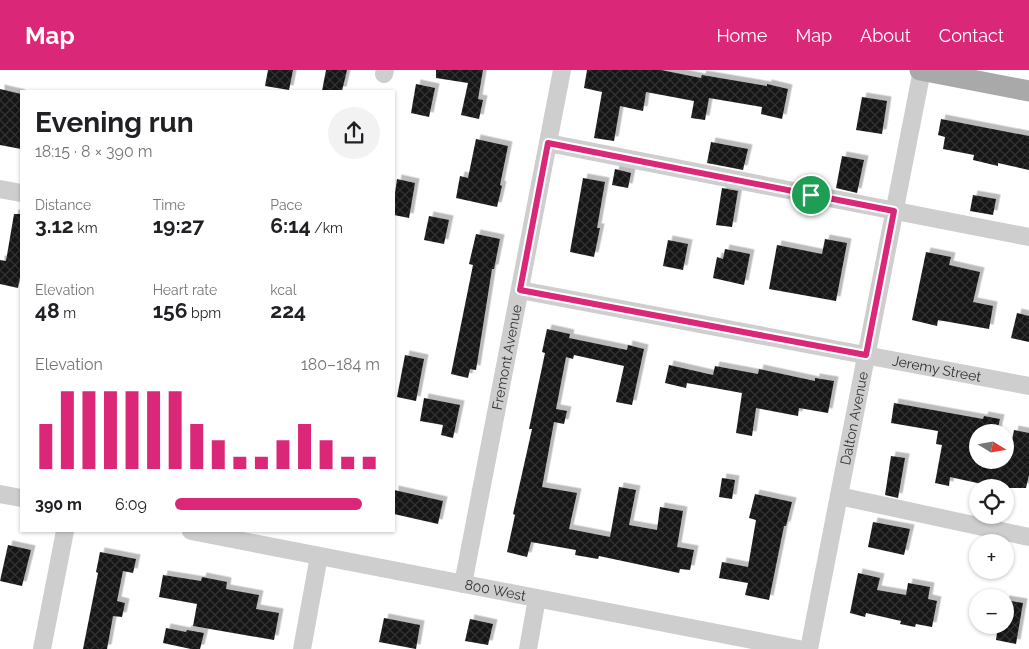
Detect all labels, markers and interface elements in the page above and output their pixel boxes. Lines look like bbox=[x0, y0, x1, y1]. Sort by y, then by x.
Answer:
text: Map bbox=[25, 21, 75, 50]
text: Home bbox=[716, 25, 767, 46]
text: Map bbox=[795, 25, 832, 46]
text: About bbox=[860, 25, 911, 46]
text: Contact bbox=[939, 25, 1004, 46]
text: Evening run bbox=[35, 106, 194, 139]
button: share bbox=[328, 107, 380, 159]
text: 18:15 · 8 × 390 m bbox=[35, 142, 153, 161]
pin bbox=[790, 174, 832, 216]
icon: arrive bbox=[797, 181, 825, 209]
text: Distance bbox=[35, 197, 91, 213]
text: Time bbox=[153, 197, 185, 213]
text: Pace bbox=[270, 197, 302, 213]
text: 3.12 bbox=[35, 213, 74, 238]
text: 19:27 bbox=[153, 213, 204, 238]
text: 6:14 bbox=[270, 213, 311, 238]
text: km bbox=[74, 220, 98, 236]
text: /km bbox=[311, 220, 343, 236]
text: Elevation bbox=[35, 282, 94, 298]
text: Heart rate bbox=[153, 282, 217, 298]
text: kcal bbox=[270, 282, 297, 298]
text: 48 bbox=[35, 298, 60, 323]
text: 156 bbox=[153, 298, 187, 323]
text: 224 bbox=[270, 298, 306, 323]
street label: Fremont Avenue bbox=[489, 303, 525, 411]
text: m bbox=[60, 305, 76, 321]
text: bpm bbox=[187, 305, 221, 321]
street label: Jeremy Street bbox=[891, 352, 983, 385]
text: Elevation bbox=[35, 355, 103, 374]
text: 180–184 m bbox=[301, 355, 380, 374]
street label: Dalton Avenue bbox=[837, 370, 871, 466]
north arrow bbox=[969, 424, 1014, 469]
map controls bbox=[969, 424, 1014, 634]
button: locate bbox=[969, 479, 1014, 524]
text: 390 m bbox=[35, 495, 82, 514]
text: 6:09 bbox=[115, 495, 147, 514]
button: + bbox=[969, 534, 1014, 579]
street label: 800 West bbox=[463, 576, 528, 604]
button: − bbox=[969, 589, 1014, 634]

